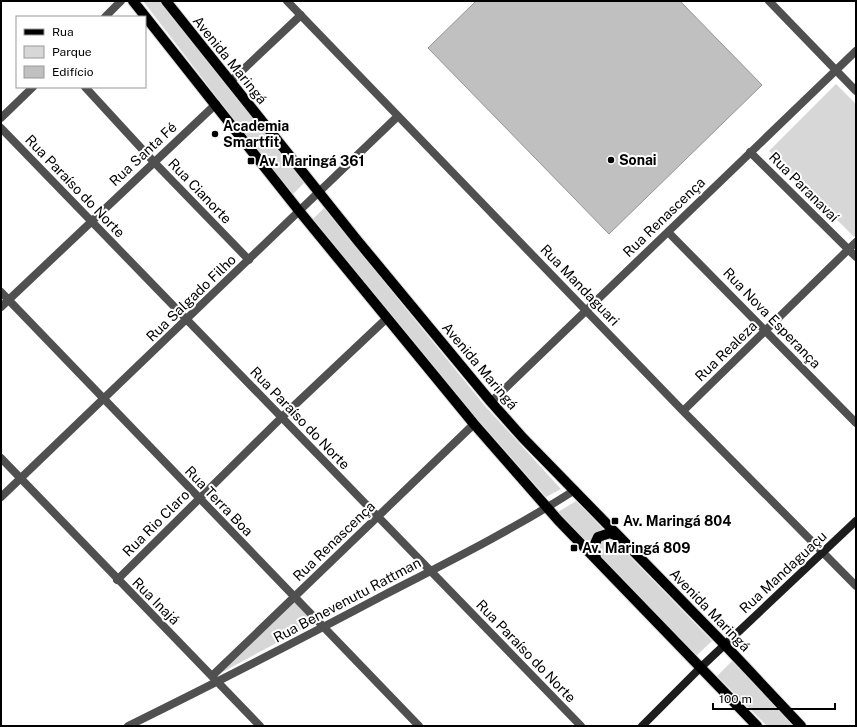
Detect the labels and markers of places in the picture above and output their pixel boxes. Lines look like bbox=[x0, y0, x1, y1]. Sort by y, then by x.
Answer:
place label: Academia Smartfit bbox=[223, 118, 289, 150]
marker: Academia Smartfit bbox=[210, 129, 220, 139]
place label: Sonai bbox=[619, 152, 657, 168]
place label: Av. Maringá 361 bbox=[259, 153, 364, 169]
marker: Sonai bbox=[606, 155, 616, 165]
marker: Av. Maringá 361 bbox=[246, 156, 256, 166]
place label: Av. Maringá 804 bbox=[623, 513, 731, 529]
marker: Av. Maringá 804 bbox=[610, 516, 620, 526]
place label: Av. Maringá 809 bbox=[582, 540, 691, 556]
marker: Av. Maringá 809 bbox=[569, 543, 579, 553]

